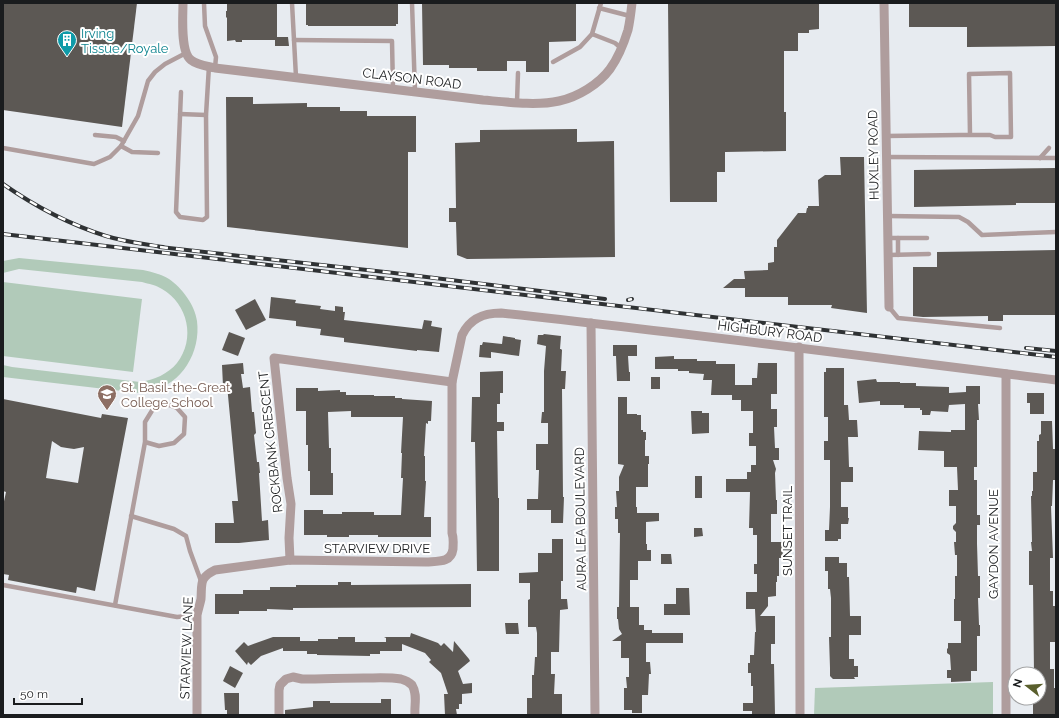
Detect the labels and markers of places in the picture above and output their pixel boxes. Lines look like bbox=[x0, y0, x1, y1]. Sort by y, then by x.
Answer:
place label: Irving Tissue/Royale bbox=[81, 26, 169, 56]
building icon: Irving Tissue/Royale bbox=[56, 29, 78, 57]
place label: St. Basil-the-Great College School bbox=[121, 380, 231, 410]
school or university icon: St. Basil-the-Great College School bbox=[96, 383, 118, 411]

